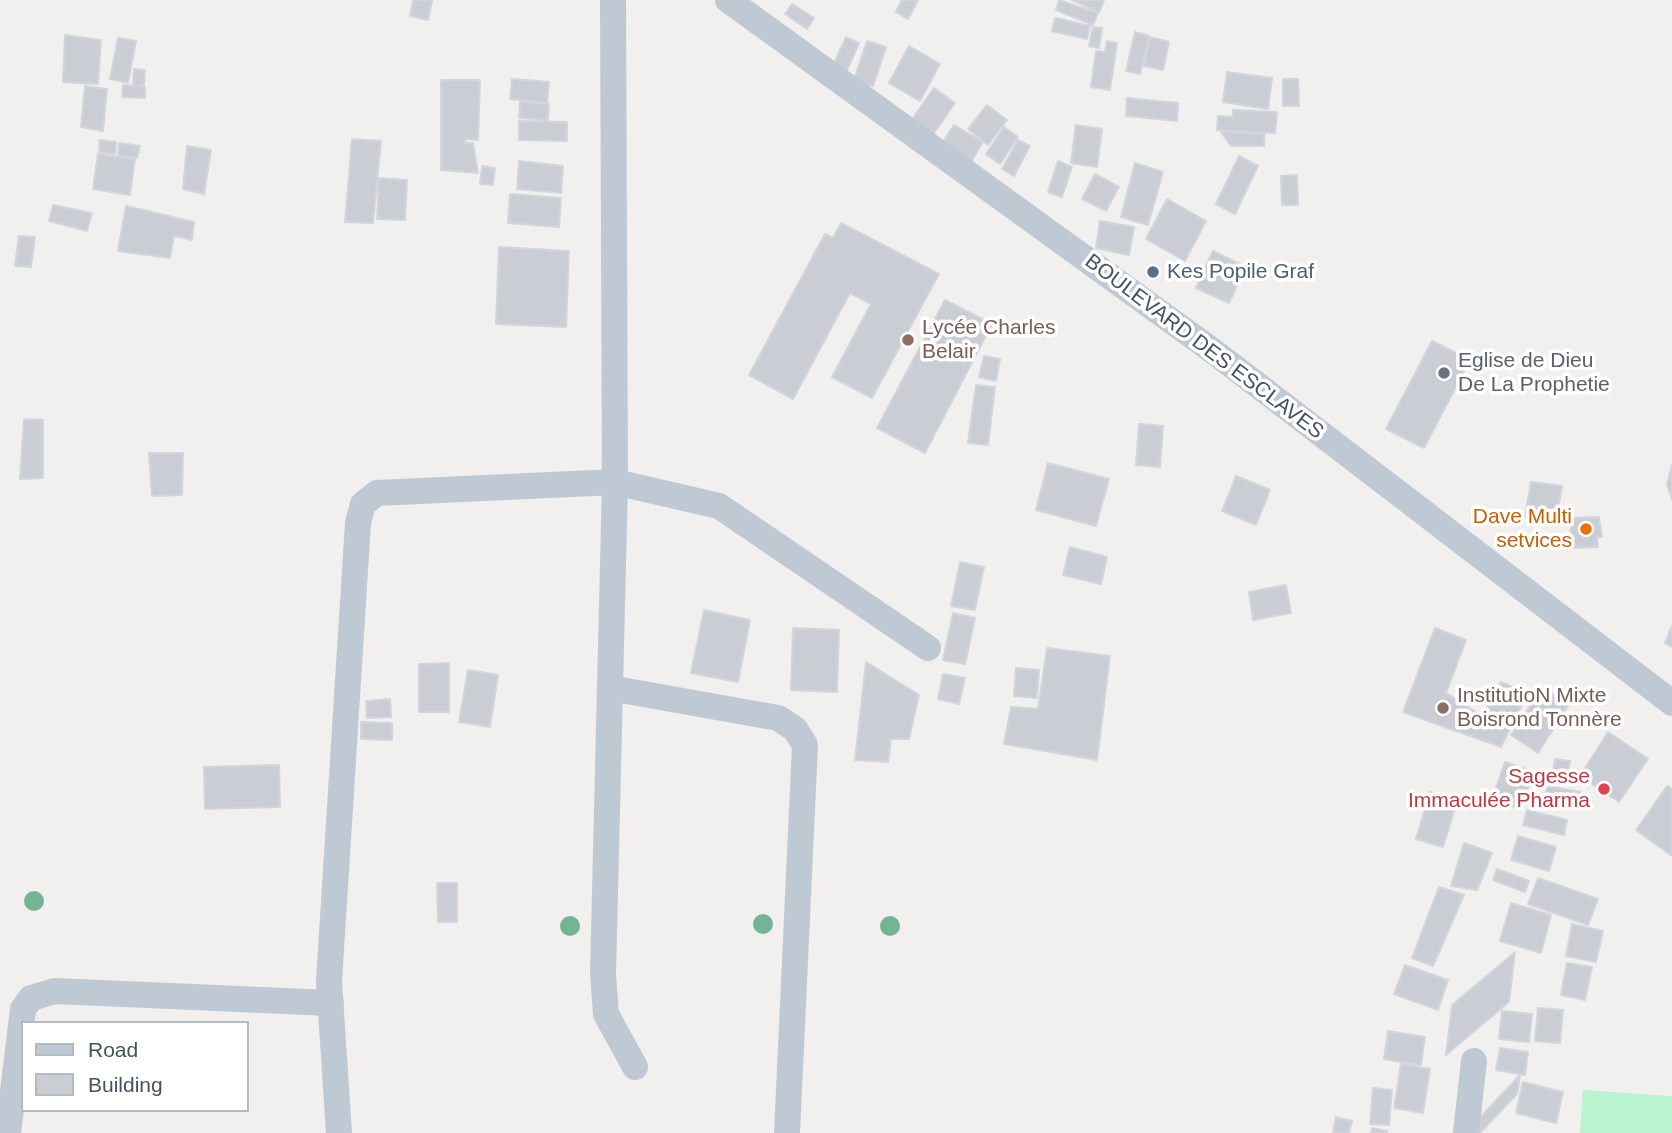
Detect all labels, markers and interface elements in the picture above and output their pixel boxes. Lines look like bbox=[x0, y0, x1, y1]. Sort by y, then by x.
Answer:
street label: BOULEVARD DES ESCLAVES bbox=[1080, 249, 1328, 445]
place label: Kes Popile Graf bbox=[1167, 259, 1314, 285]
marker: Kes Popile Graf bbox=[1145, 264, 1161, 280]
place label: Lycée Charles Belair bbox=[922, 315, 1055, 365]
marker: Lycée Charles Belair bbox=[900, 332, 916, 348]
place label: Eglise de Dieu De La Prophetie bbox=[1458, 348, 1610, 398]
marker: Eglise de Dieu De La Prophetie bbox=[1436, 365, 1452, 381]
place label: Dave Multi setvices bbox=[1473, 504, 1572, 554]
marker: Dave Multi setvices bbox=[1578, 521, 1594, 537]
place label: InstitutioN Mixte Boisrond Tonnère bbox=[1457, 683, 1622, 733]
marker: InstitutioN Mixte Boisrond Tonnère bbox=[1435, 700, 1451, 716]
place label: Sagesse Immaculée Pharma bbox=[1408, 764, 1590, 814]
marker: Sagesse Immaculée Pharma bbox=[1596, 781, 1612, 797]
legend bbox=[21, 1021, 248, 1112]
text: Road bbox=[88, 1038, 138, 1061]
text: Building bbox=[88, 1073, 163, 1096]

